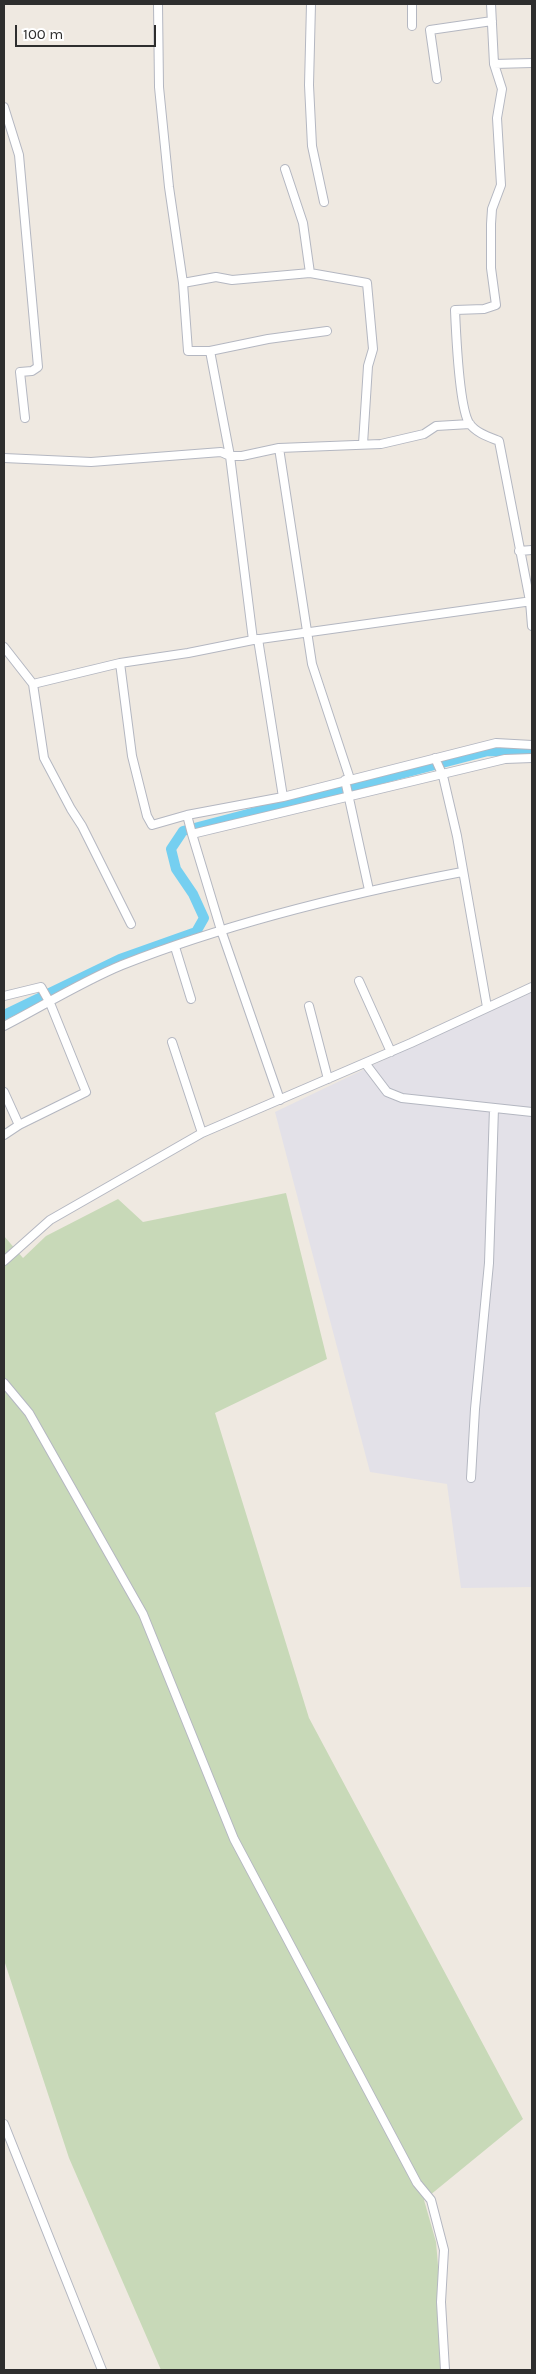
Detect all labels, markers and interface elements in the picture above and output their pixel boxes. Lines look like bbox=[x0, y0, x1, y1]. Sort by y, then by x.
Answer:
scale bar bbox=[18, 15, 159, 47]
text: 100 m bbox=[23, 25, 63, 43]

